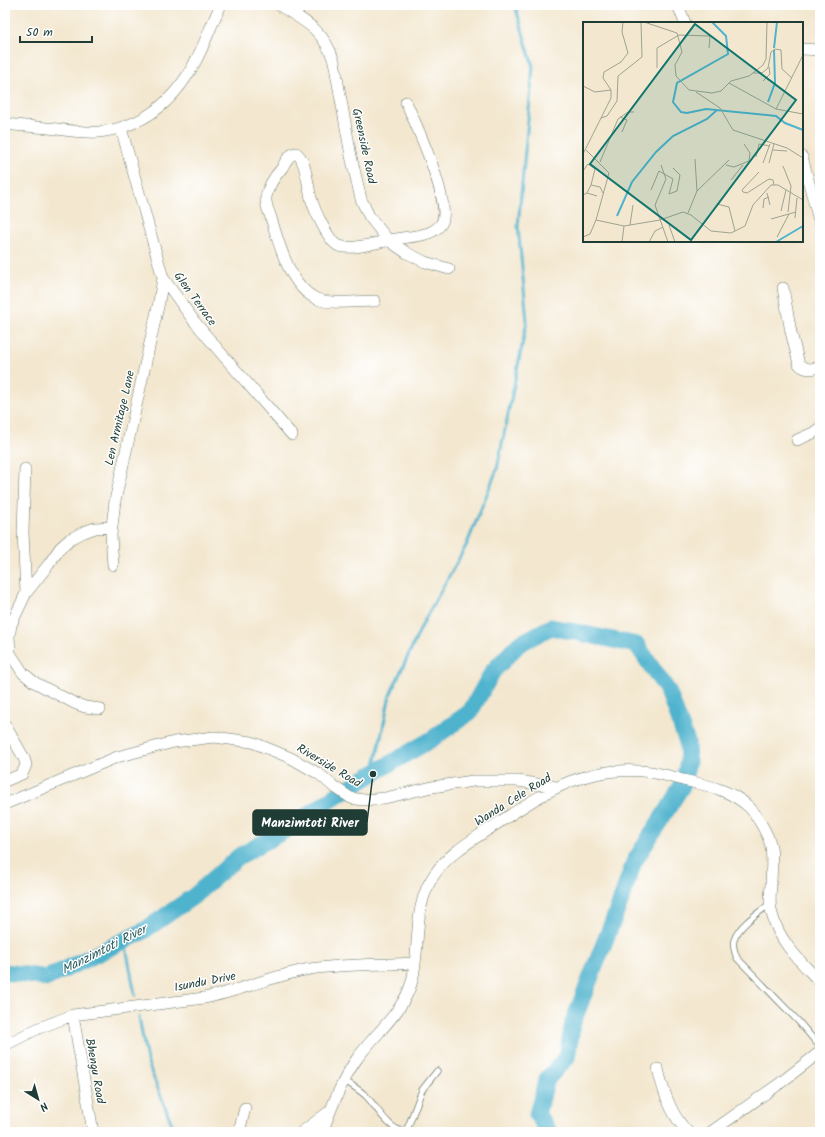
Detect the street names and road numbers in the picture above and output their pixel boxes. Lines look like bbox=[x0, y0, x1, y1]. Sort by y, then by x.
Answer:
street label: Greenside Road bbox=[347, 106, 381, 186]
street label: Glen Terrace bbox=[169, 268, 222, 331]
street label: Len Armitage Lane bbox=[100, 368, 140, 467]
street label: Riverside Road bbox=[293, 739, 366, 793]
street label: Wanda Cele Road bbox=[471, 768, 556, 831]
street label: Isundu Drive bbox=[172, 967, 238, 997]
street label: Bhengu Road bbox=[80, 1037, 110, 1106]

